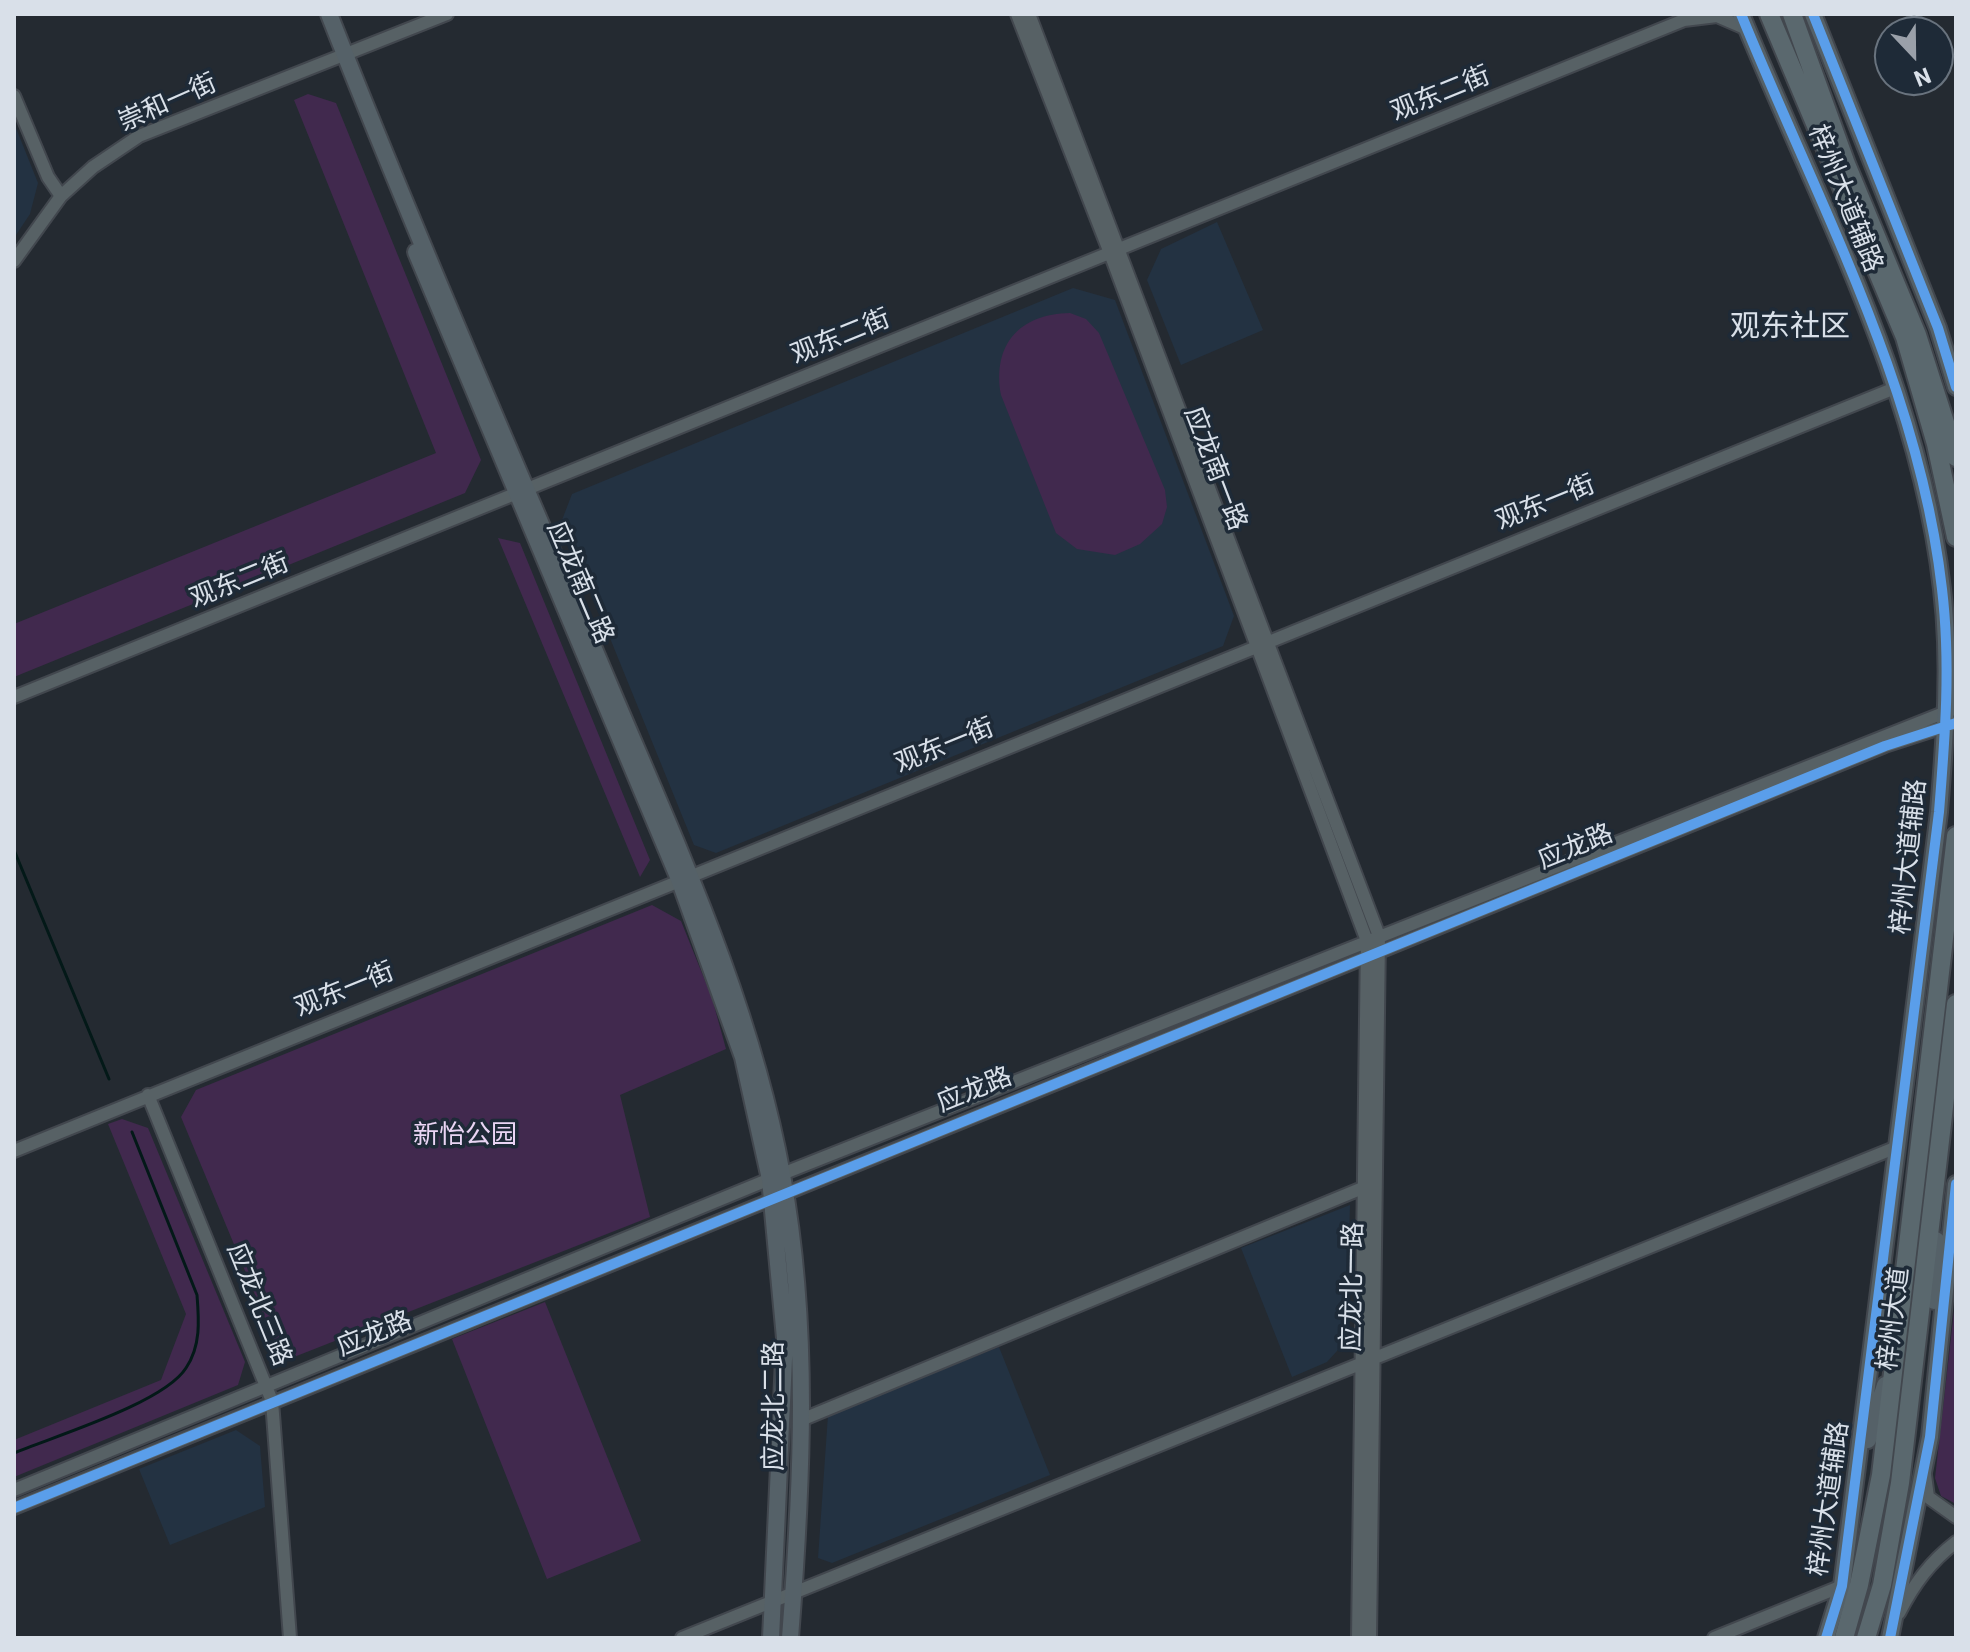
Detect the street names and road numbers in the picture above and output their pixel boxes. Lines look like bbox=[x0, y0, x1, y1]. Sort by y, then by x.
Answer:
street label: 观东二街 bbox=[1387, 61, 1495, 129]
street label: 崇和一街 bbox=[114, 69, 222, 139]
street label: 梓州大道辅路 bbox=[1800, 121, 1888, 277]
street label: 观东二街 bbox=[787, 304, 895, 372]
street label: 应龙南一路 bbox=[1176, 403, 1252, 535]
street label: 观东一街 bbox=[1492, 470, 1600, 538]
street label: 应龙南二路 bbox=[539, 517, 619, 649]
street label: 观东二街 bbox=[186, 548, 294, 616]
street label: 观东一街 bbox=[891, 713, 999, 781]
street label: 梓州大道辅路 bbox=[1886, 778, 1934, 936]
street label: 应龙路 bbox=[1534, 819, 1618, 877]
street label: 观东一街 bbox=[291, 957, 399, 1025]
street label: 应龙路 bbox=[933, 1062, 1017, 1120]
street label: 应龙北一路 bbox=[1337, 1222, 1371, 1352]
street label: 应龙北三路 bbox=[219, 1239, 297, 1371]
street label: 梓州大道 bbox=[1873, 1265, 1917, 1373]
street label: 应龙路 bbox=[333, 1306, 417, 1364]
street label: 应龙北二路 bbox=[759, 1341, 791, 1471]
street label: 梓州大道辅路 bbox=[1804, 1420, 1856, 1578]

